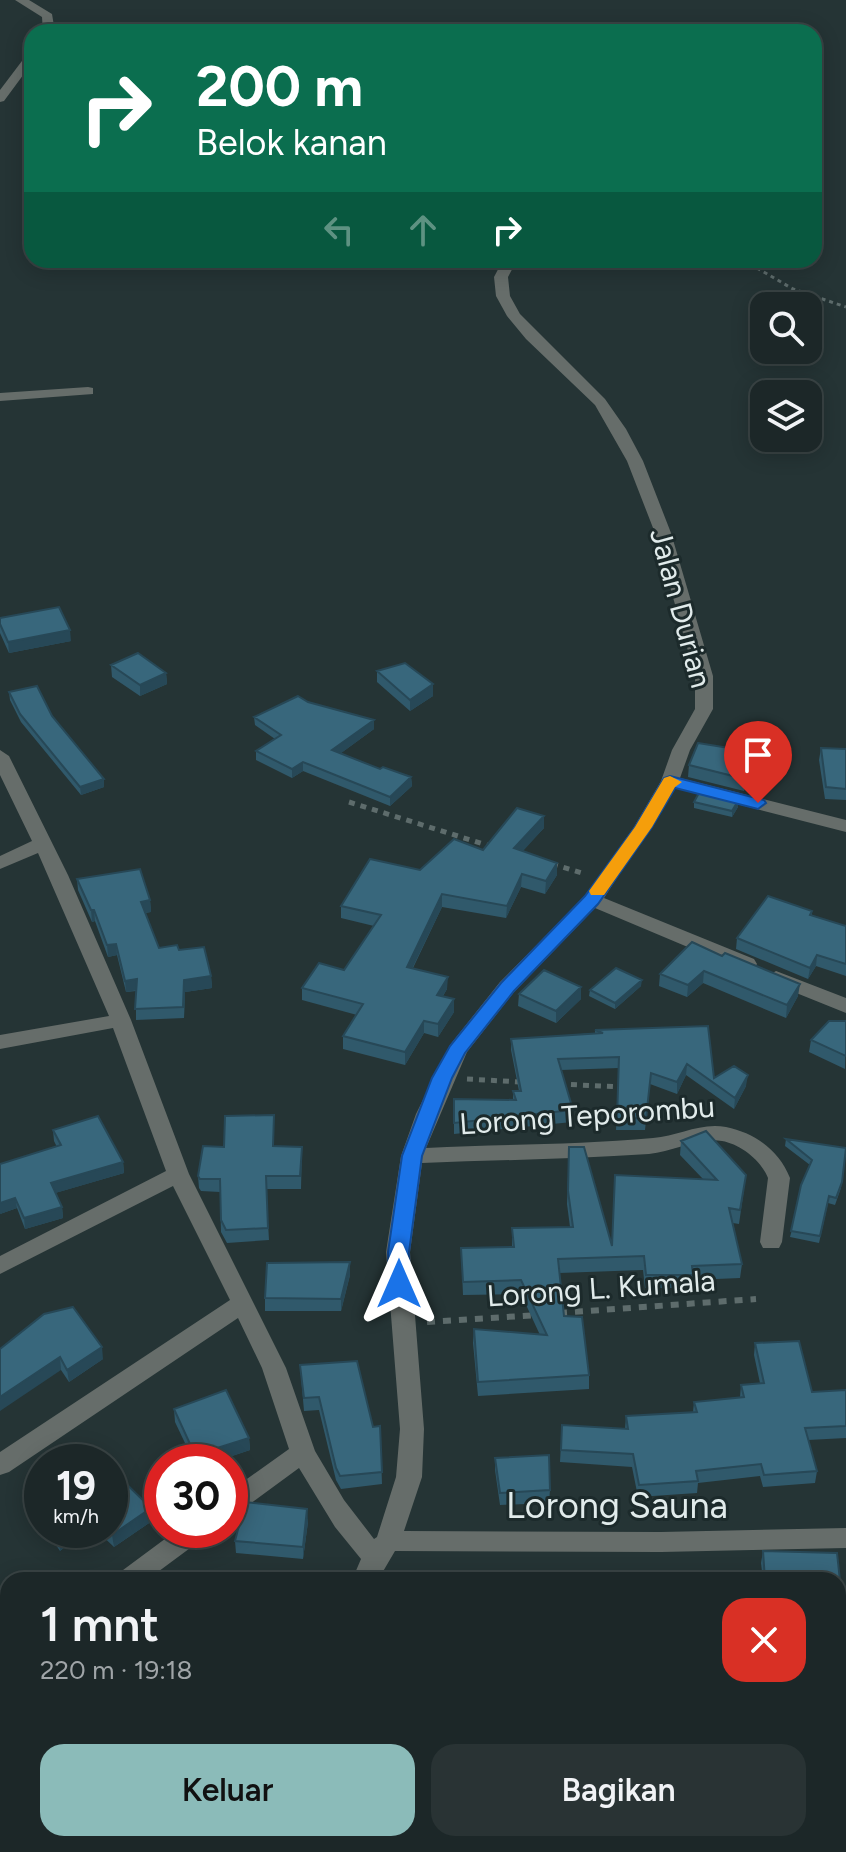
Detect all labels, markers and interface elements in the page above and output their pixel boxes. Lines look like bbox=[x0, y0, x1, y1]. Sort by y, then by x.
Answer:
text: 200 m bbox=[196, 53, 363, 120]
icon: right bbox=[64, 56, 168, 160]
text: Belok kanan bbox=[196, 121, 387, 164]
icon: left bbox=[317, 208, 361, 252]
icon: ahead bbox=[401, 208, 445, 252]
icon: right bbox=[485, 208, 529, 252]
map controls bbox=[750, 292, 822, 452]
button: search bbox=[750, 292, 822, 364]
button: layers bbox=[750, 380, 822, 452]
street label: Jalan Durian bbox=[642, 524, 720, 692]
pin bbox=[724, 721, 792, 803]
icon: arrive bbox=[736, 733, 780, 777]
street label: Lorong Teporombu bbox=[458, 1088, 716, 1142]
position arrow bbox=[357, 1242, 441, 1326]
street label: Lorong L. Kumala bbox=[485, 1262, 717, 1314]
speed limit sign: 30 bbox=[144, 1444, 248, 1548]
text: 19 bbox=[56, 1462, 96, 1510]
street label: Lorong Sauna bbox=[506, 1484, 728, 1527]
text: km/h bbox=[53, 1504, 99, 1528]
text: 1 mnt bbox=[40, 1595, 159, 1653]
button: close bbox=[722, 1598, 806, 1682]
text: 220 m · 19:18 bbox=[40, 1654, 192, 1686]
button: Keluar bbox=[40, 1744, 415, 1836]
button: Bagikan bbox=[431, 1744, 806, 1836]

